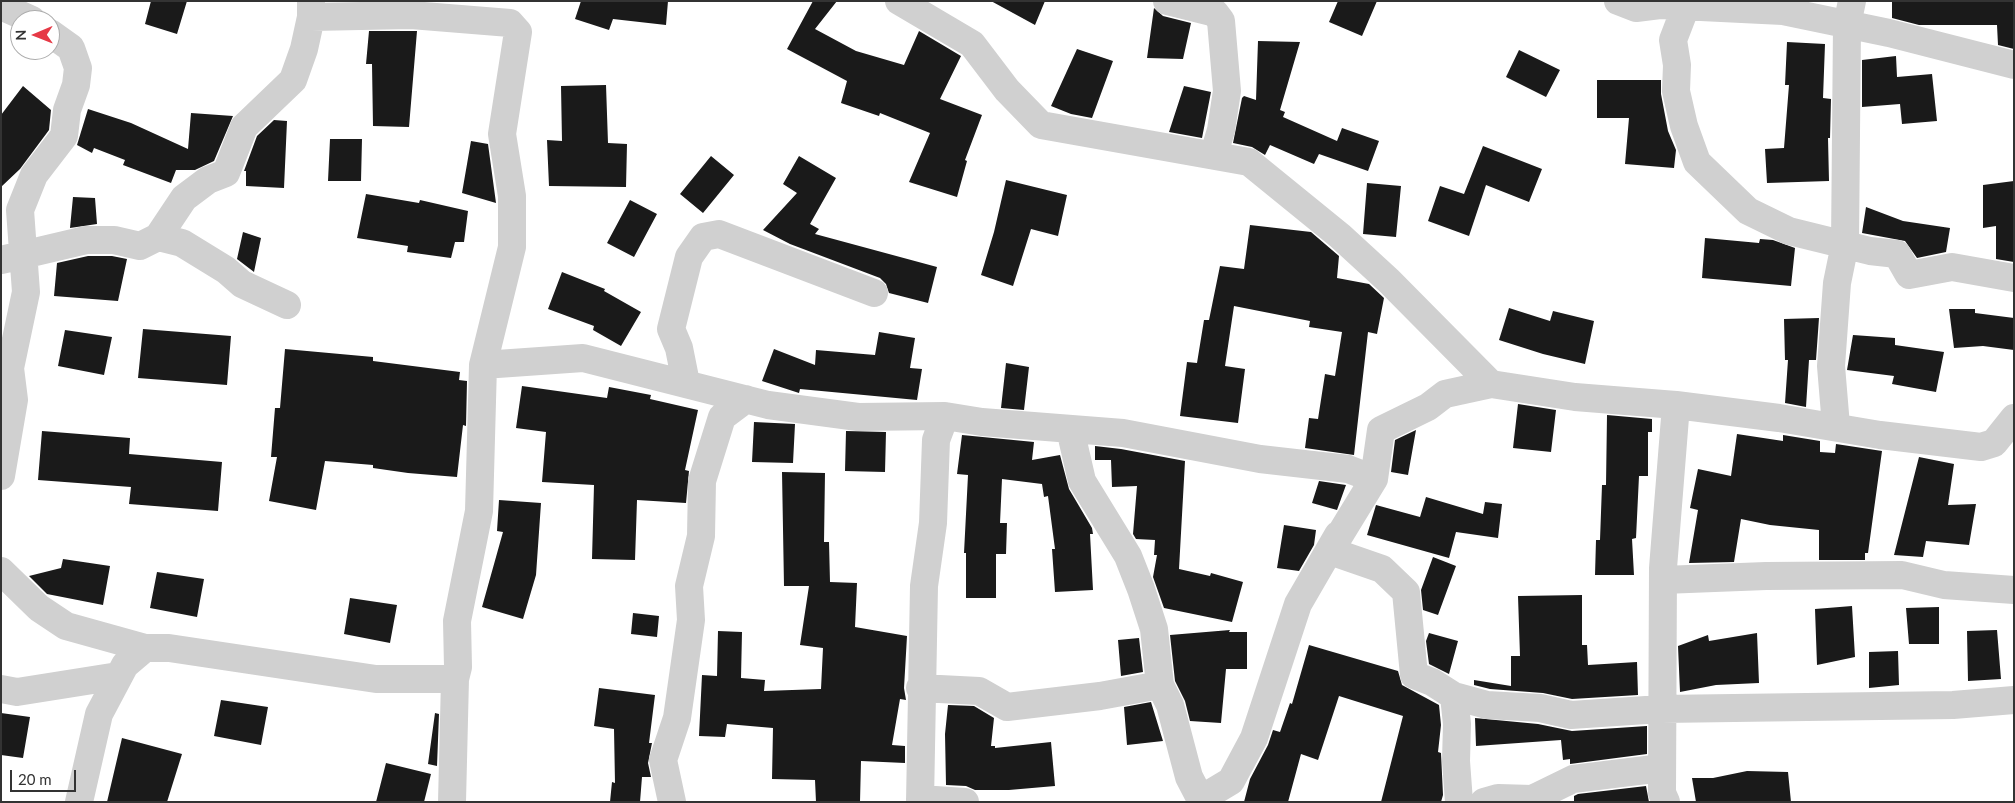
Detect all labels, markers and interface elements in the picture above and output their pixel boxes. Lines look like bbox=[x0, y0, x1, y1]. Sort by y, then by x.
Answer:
north arrow bbox=[10, 10, 60, 60]
text: N bbox=[12, 30, 29, 41]
scale bar bbox=[12, 760, 79, 792]
text: 20 m bbox=[18, 770, 52, 788]

